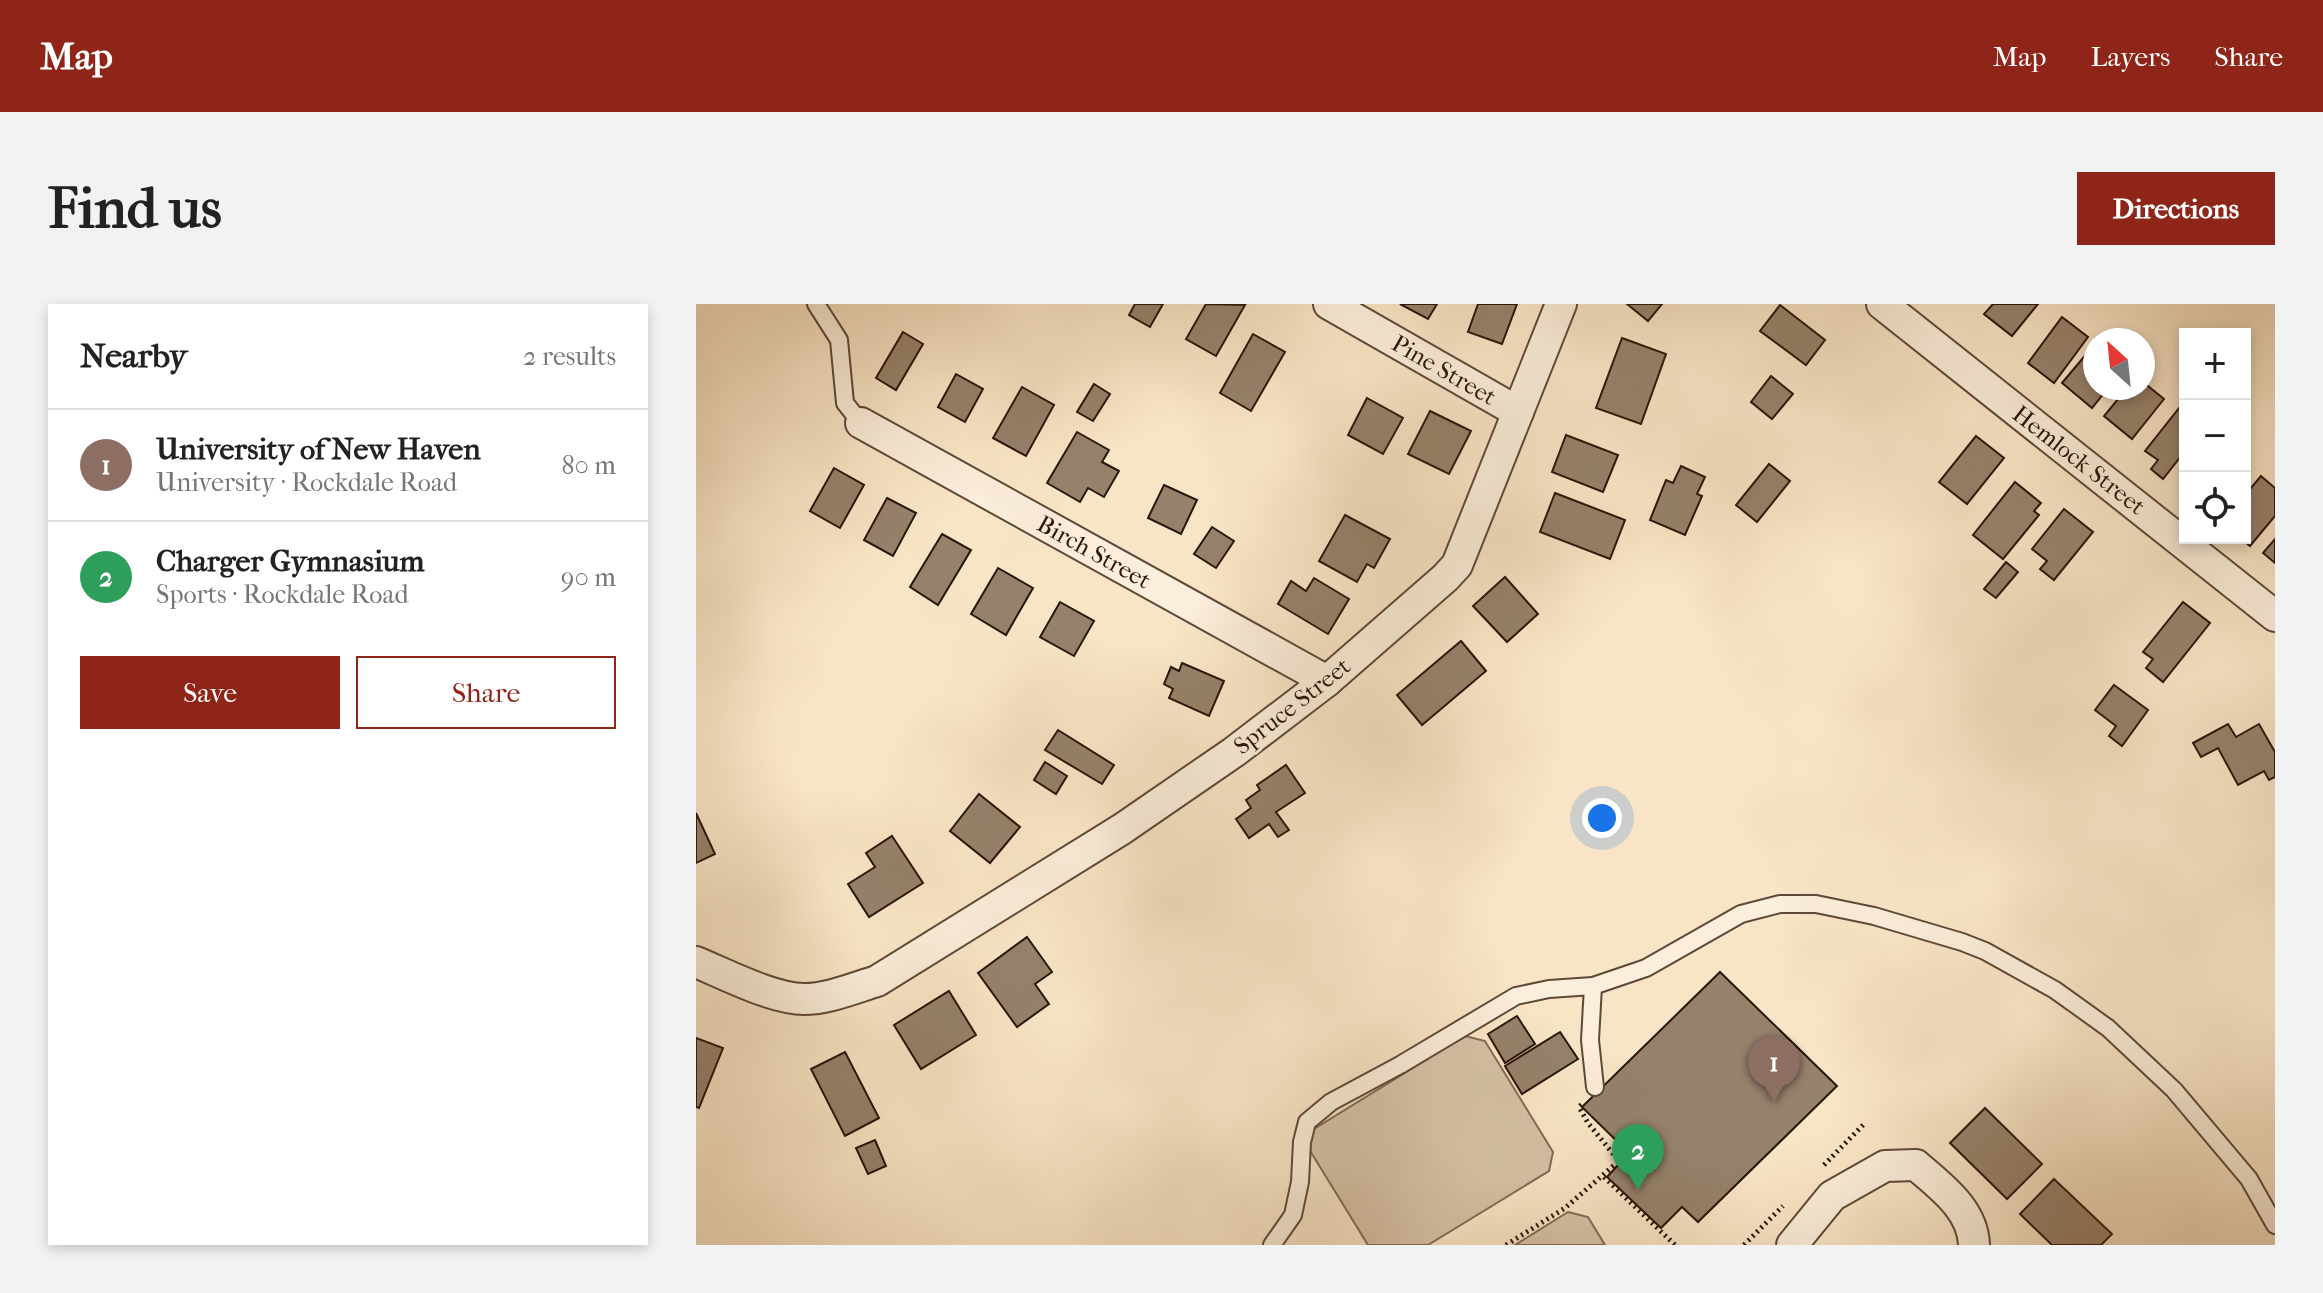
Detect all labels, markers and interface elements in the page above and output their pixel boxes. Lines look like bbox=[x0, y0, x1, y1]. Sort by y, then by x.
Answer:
text: Map bbox=[40, 34, 113, 79]
text: Map bbox=[1993, 40, 2046, 73]
text: Layers bbox=[2090, 40, 2170, 73]
text: Share bbox=[2214, 40, 2283, 73]
button: Directions bbox=[2077, 172, 2275, 245]
text: Find us bbox=[48, 176, 222, 241]
north arrow bbox=[2083, 328, 2155, 400]
map controls bbox=[2179, 328, 2251, 544]
button: + bbox=[2179, 328, 2251, 400]
street label: Pine Street bbox=[1387, 329, 1501, 411]
text: Nearby bbox=[80, 336, 187, 376]
text: 2 results bbox=[523, 341, 616, 372]
street label: Hemlock Street bbox=[2007, 400, 2151, 521]
button: − bbox=[2179, 400, 2251, 472]
text: University of New Haven bbox=[156, 432, 481, 467]
text: 1 bbox=[101, 450, 111, 481]
text: 80 m bbox=[561, 450, 616, 481]
text: University · Rockdale Road bbox=[156, 467, 457, 498]
button: locate bbox=[2179, 472, 2251, 544]
street label: Birch Street bbox=[1032, 509, 1156, 595]
text: Charger Gymnasium bbox=[156, 544, 424, 579]
text: 2 bbox=[99, 562, 113, 593]
text: 90 m bbox=[561, 562, 616, 593]
text: Sports · Rockdale Road bbox=[156, 579, 409, 610]
street label: Spruce Street bbox=[1228, 652, 1356, 760]
button: Save bbox=[80, 656, 340, 729]
button: Share bbox=[356, 656, 616, 729]
your location bbox=[1582, 798, 1622, 838]
pin: 1 bbox=[1748, 1036, 1800, 1102]
pin: 2 bbox=[1612, 1124, 1664, 1190]

